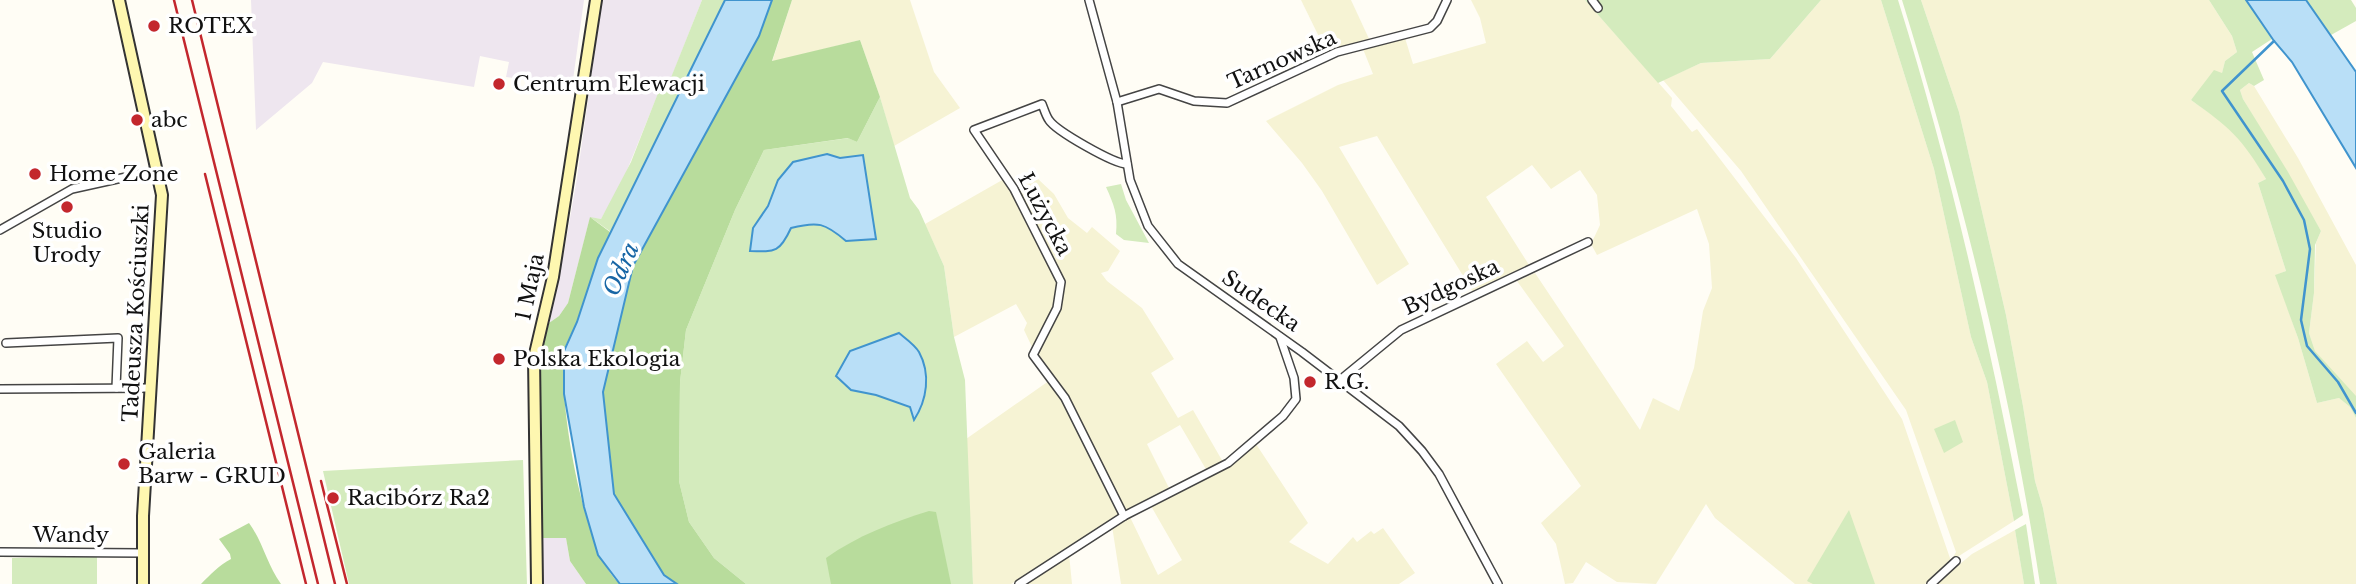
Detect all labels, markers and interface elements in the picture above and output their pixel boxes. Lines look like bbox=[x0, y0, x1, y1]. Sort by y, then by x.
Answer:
place label: ROTEX bbox=[168, 13, 254, 39]
marker: ROTEX bbox=[146, 18, 162, 34]
street label: Tarnowska bbox=[1224, 24, 1341, 95]
place label: Centrum Elewacji bbox=[513, 71, 705, 97]
marker: Centrum Elewacji bbox=[491, 76, 507, 92]
place label: abc bbox=[151, 107, 188, 133]
marker: abc bbox=[129, 112, 145, 128]
place label: Home Zone bbox=[49, 161, 179, 187]
marker: Home Zone bbox=[27, 166, 43, 182]
street label: Łużycka bbox=[1012, 168, 1078, 260]
marker: Studio Urody bbox=[59, 199, 75, 215]
street label: Tadeusza Kościuszki bbox=[117, 203, 155, 423]
place label: Studio Urody bbox=[32, 218, 102, 268]
water label: Odra bbox=[597, 238, 645, 300]
street label: 1 Maja bbox=[510, 251, 550, 323]
street label: Bydgoska bbox=[1399, 253, 1504, 321]
street label: Sudecka bbox=[1217, 265, 1305, 338]
place label: Polska Ekologia bbox=[513, 346, 681, 372]
marker: Polska Ekologia bbox=[491, 351, 507, 367]
place label: R.G. bbox=[1324, 369, 1369, 395]
marker: R.G. bbox=[1302, 374, 1318, 390]
place label: Galeria Barw - GRUD bbox=[138, 439, 286, 489]
marker: Galeria Barw - GRUD bbox=[116, 456, 132, 472]
place label: Racibórz Ra2 bbox=[347, 485, 490, 511]
marker: Racibórz Ra2 bbox=[325, 490, 341, 506]
street label: Wandy bbox=[32, 522, 110, 548]

